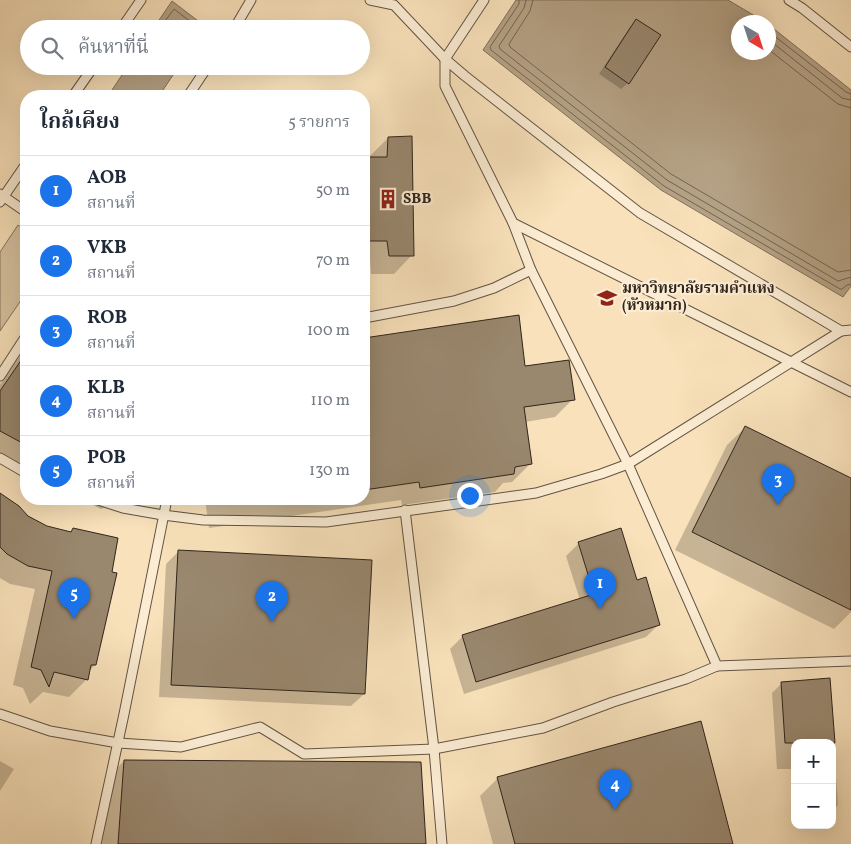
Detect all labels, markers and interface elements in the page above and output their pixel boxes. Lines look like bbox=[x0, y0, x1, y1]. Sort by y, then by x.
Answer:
north arrow bbox=[731, 15, 776, 60]
search box bbox=[20, 20, 370, 75]
icon: search bbox=[38, 34, 66, 62]
text: ค้นหาที่นี่ bbox=[78, 35, 149, 61]
text: ใกล้เคียง bbox=[40, 108, 120, 137]
text: 5 รายการ bbox=[288, 112, 350, 134]
text: AOB bbox=[87, 165, 127, 191]
text: 1 bbox=[53, 180, 59, 202]
text: 50 m bbox=[316, 180, 350, 202]
building icon: SBB bbox=[377, 188, 399, 210]
place label: SBB bbox=[403, 189, 431, 210]
text: สถานที่ bbox=[87, 193, 135, 215]
text: VKB bbox=[87, 235, 127, 261]
text: 2 bbox=[52, 250, 60, 272]
text: 70 m bbox=[316, 250, 350, 272]
text: สถานที่ bbox=[87, 263, 135, 285]
place label: มหาวิทยาลัยรามคำแหง (หัวหมาก) bbox=[622, 279, 775, 317]
school or university icon: มหาวิทยาลัยรามคำแหง (หัวหมาก) bbox=[596, 287, 618, 309]
text: ROB bbox=[87, 305, 127, 331]
text: 3 bbox=[52, 320, 60, 342]
text: 100 m bbox=[307, 320, 350, 342]
text: สถานที่ bbox=[87, 333, 135, 355]
text: KLB bbox=[87, 375, 125, 401]
text: 4 bbox=[51, 390, 61, 412]
text: 110 m bbox=[311, 390, 350, 412]
text: สถานที่ bbox=[87, 403, 135, 425]
text: POB bbox=[87, 445, 126, 471]
text: 5 bbox=[52, 460, 60, 482]
text: 130 m bbox=[309, 460, 350, 482]
pin: 3 bbox=[762, 464, 794, 505]
text: สถานที่ bbox=[87, 473, 135, 495]
your location bbox=[457, 483, 483, 509]
pin: 1 bbox=[584, 568, 616, 609]
pin: 5 bbox=[58, 578, 90, 619]
pin: 2 bbox=[256, 581, 288, 622]
map controls bbox=[791, 739, 836, 829]
button: + bbox=[791, 739, 836, 784]
pin: 4 bbox=[599, 769, 631, 810]
button: − bbox=[791, 784, 836, 829]

